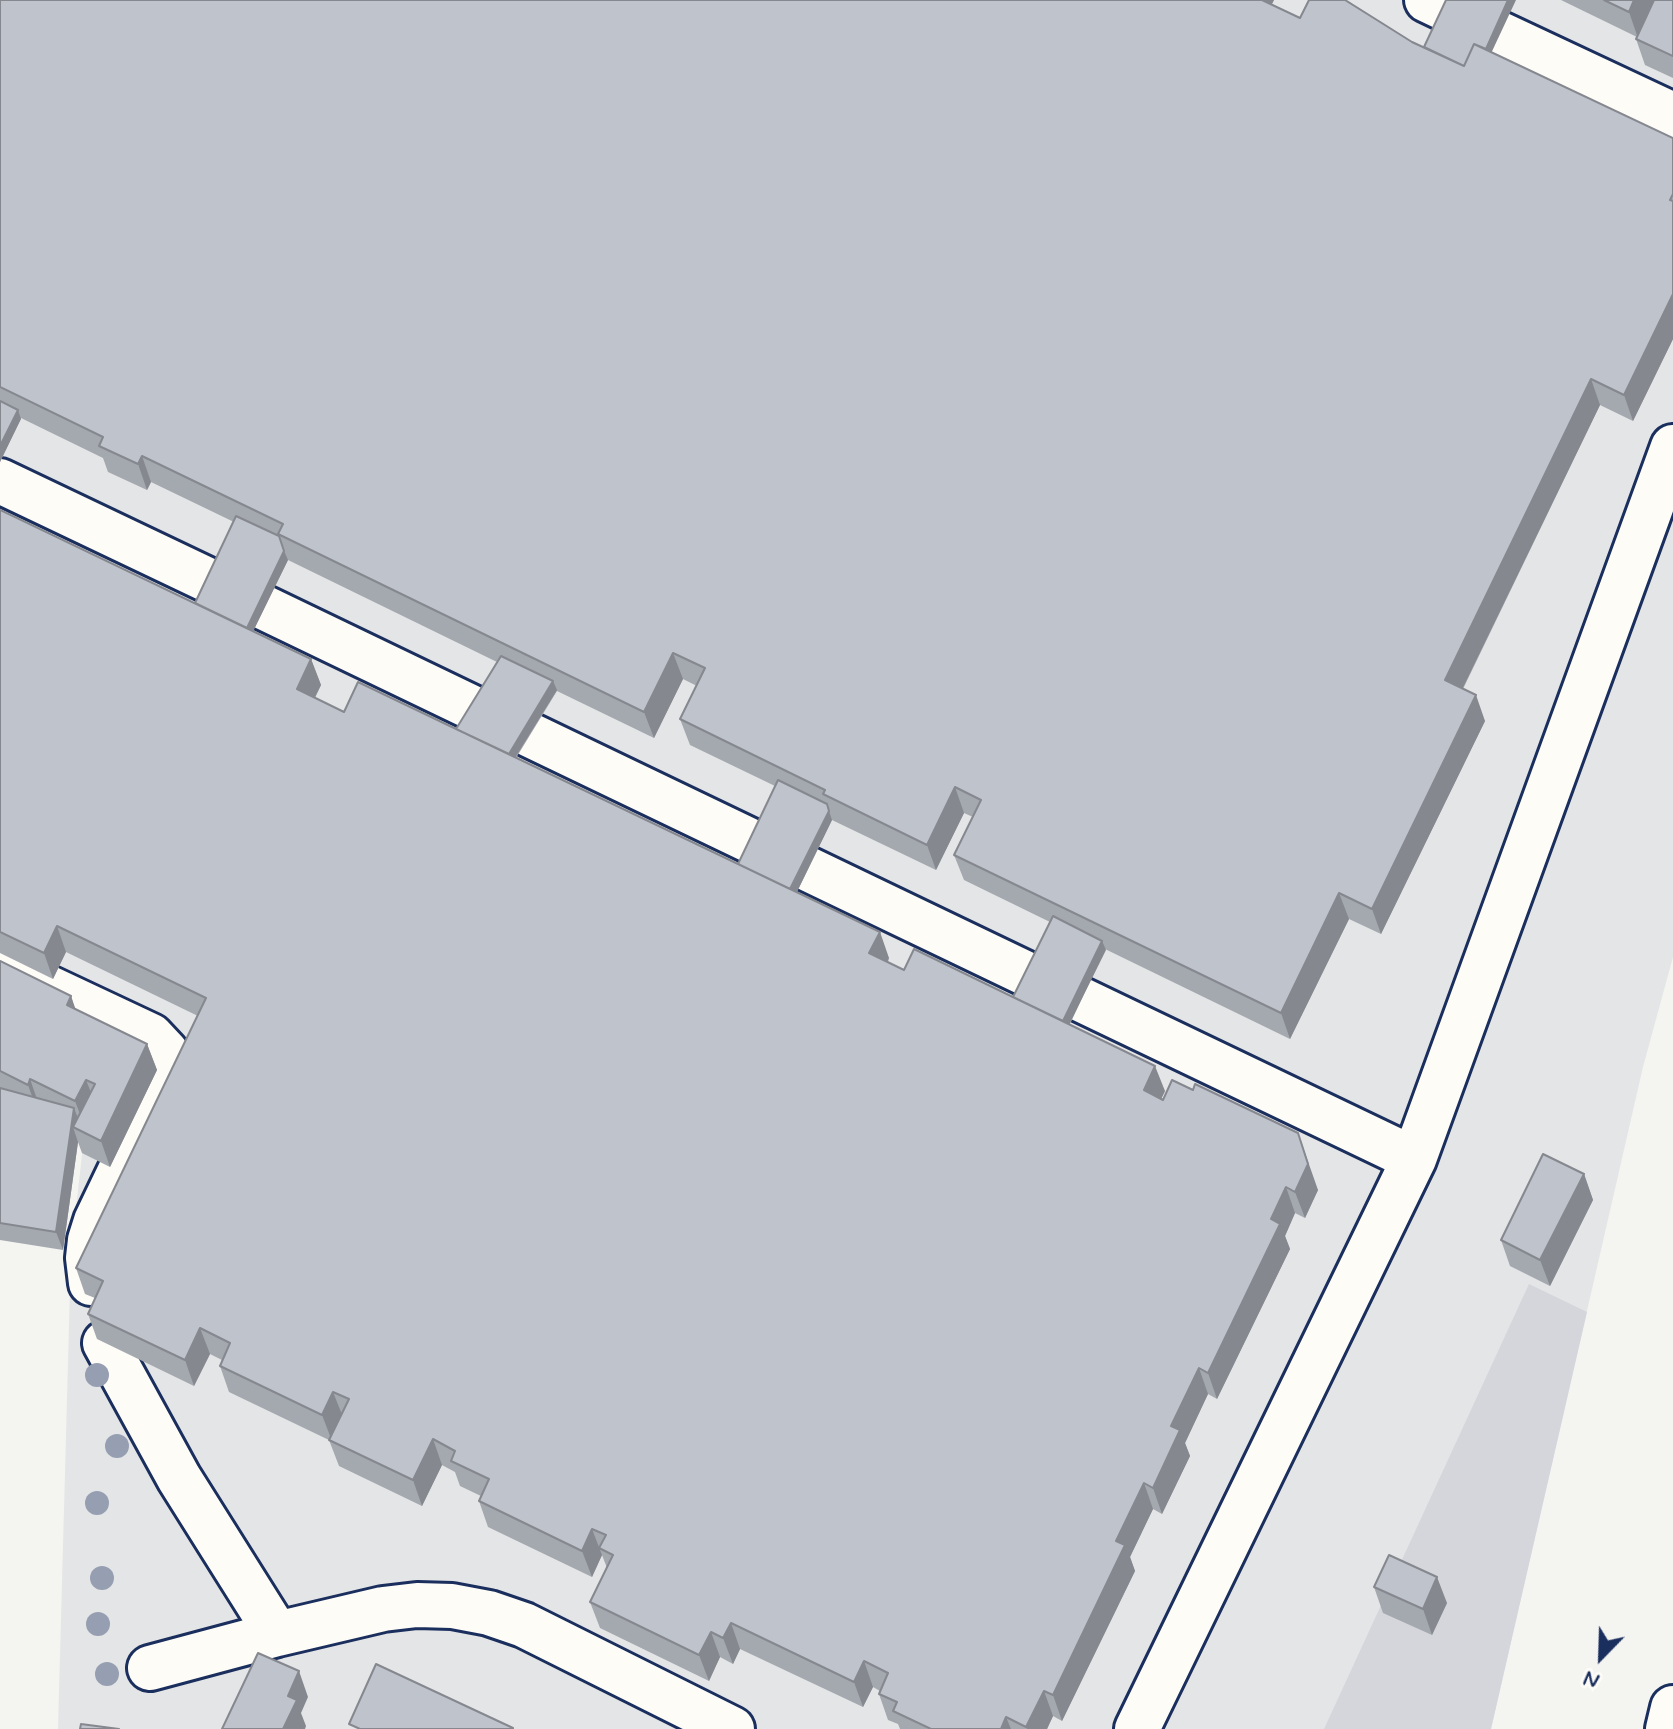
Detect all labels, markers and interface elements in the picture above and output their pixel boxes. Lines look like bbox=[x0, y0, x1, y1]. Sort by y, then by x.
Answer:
north arrow bbox=[1561, 1617, 1641, 1697]
text: N bbox=[1579, 1663, 1604, 1695]

